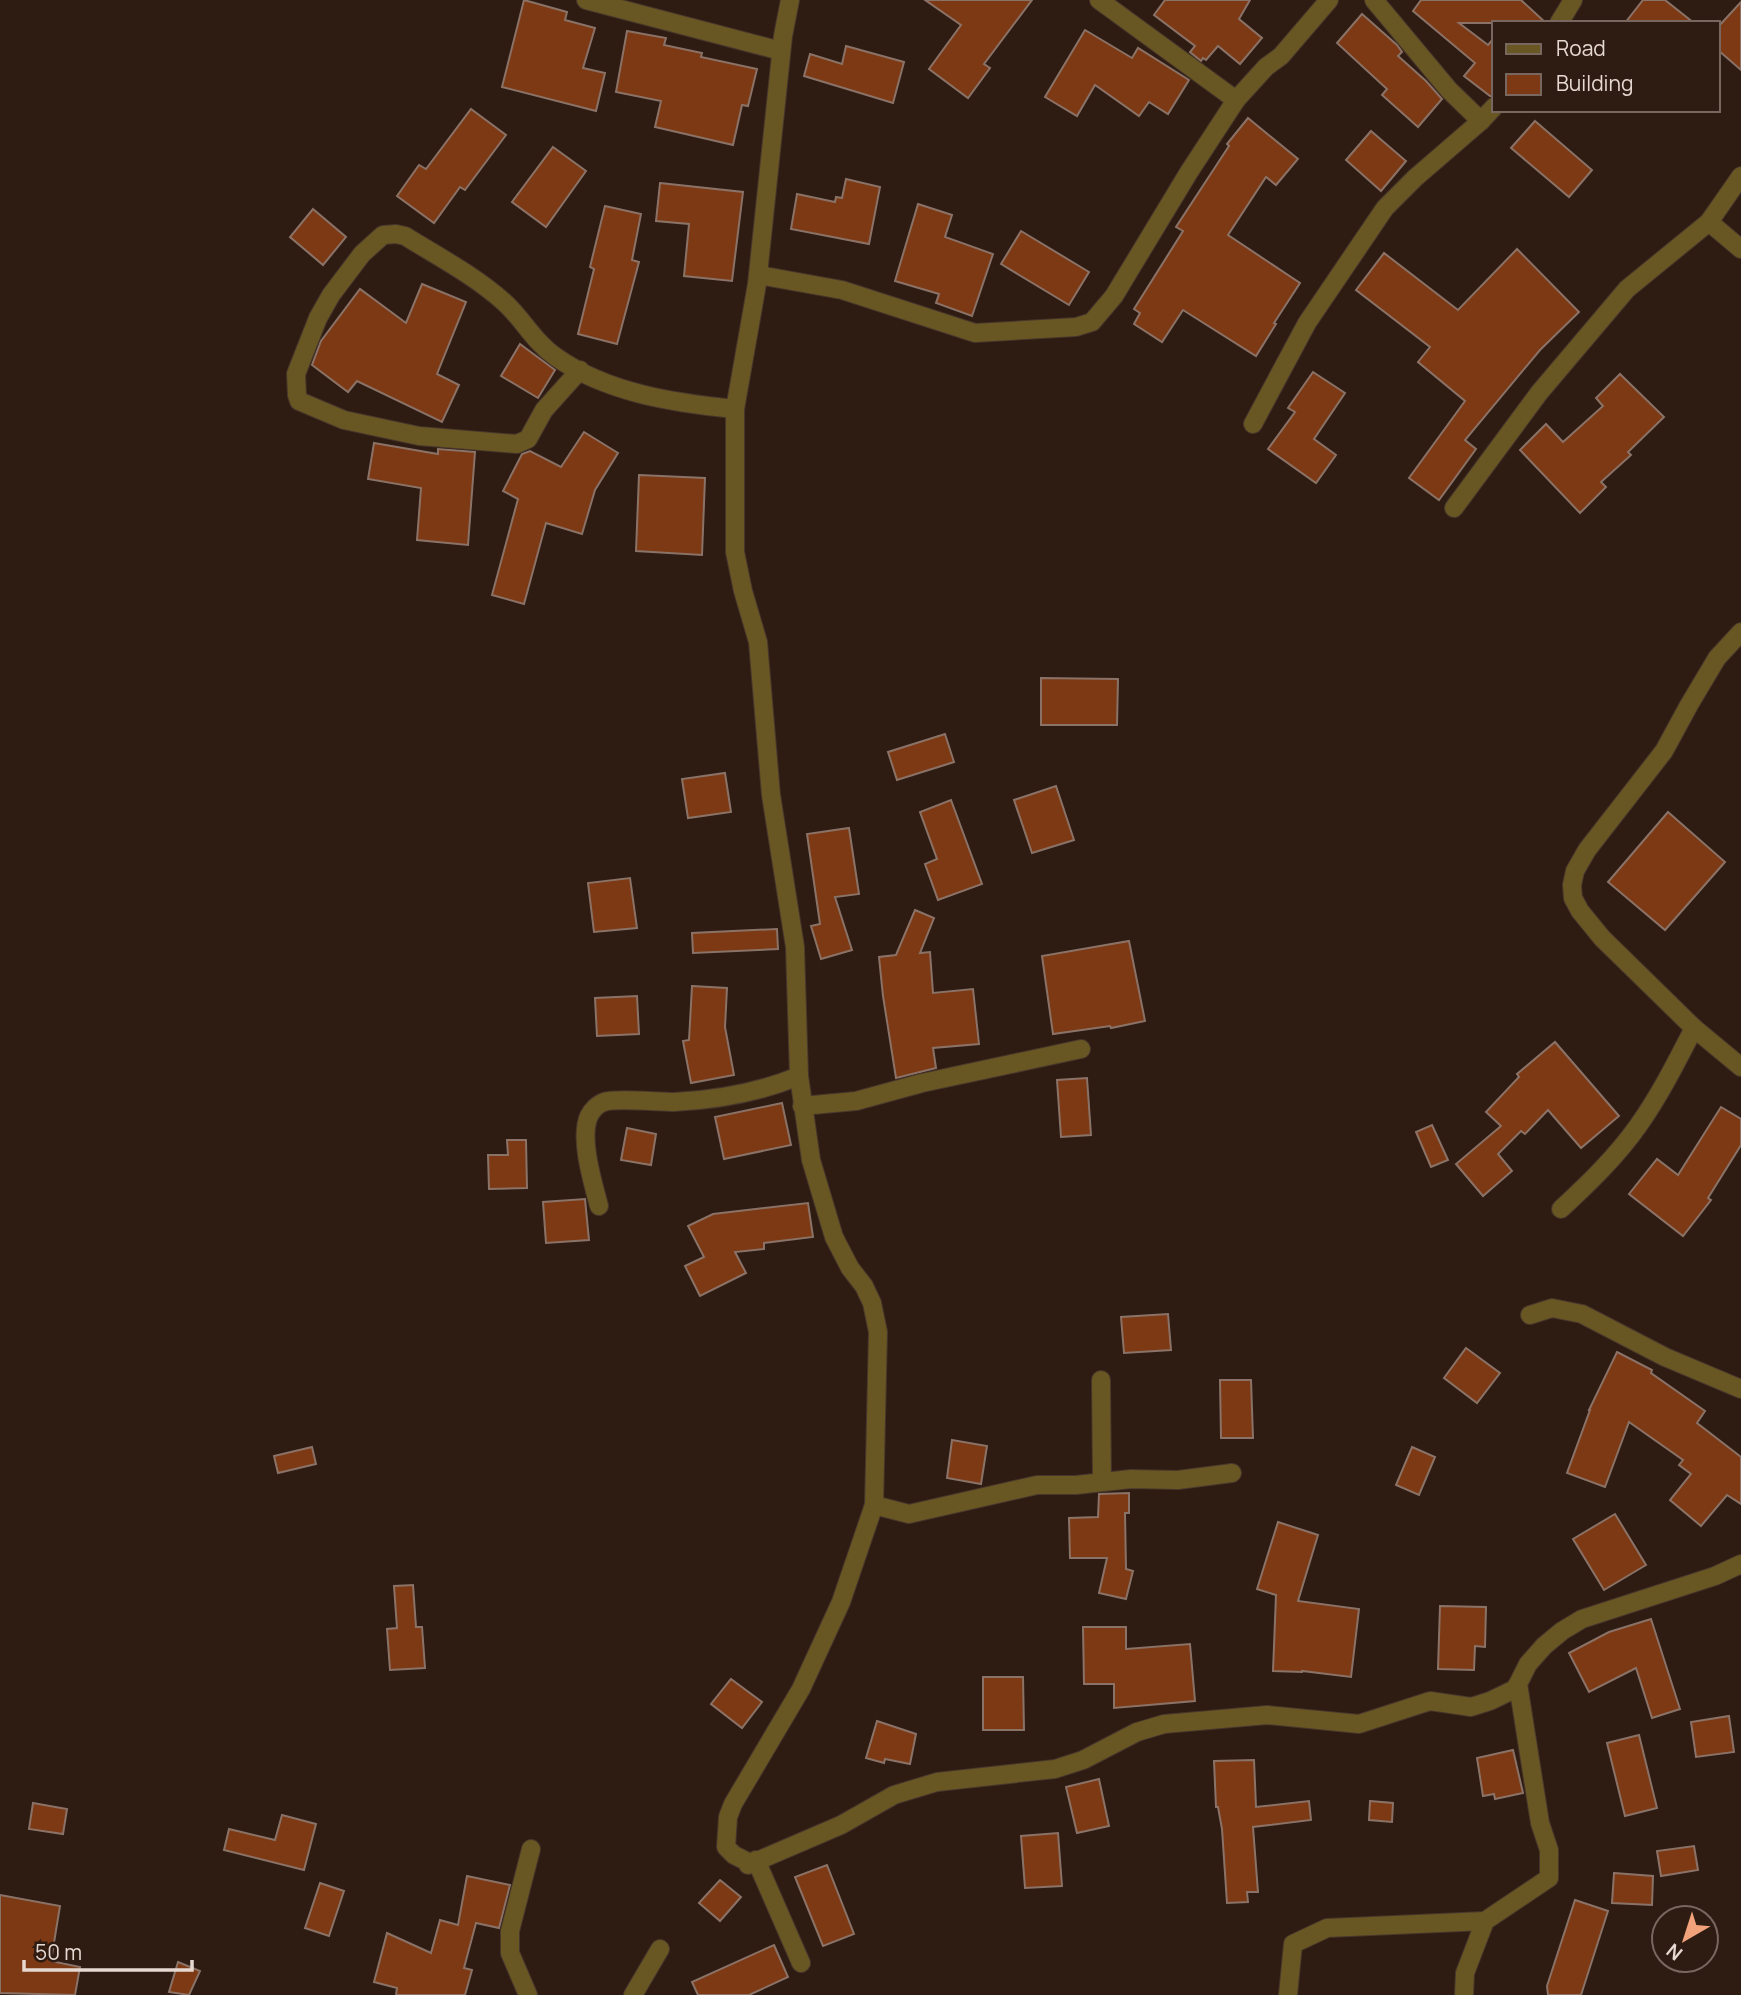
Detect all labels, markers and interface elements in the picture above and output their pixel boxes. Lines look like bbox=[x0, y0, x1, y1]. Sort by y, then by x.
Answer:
legend bbox=[1492, 21, 1720, 112]
text: Road bbox=[1556, 34, 1606, 62]
text: Building bbox=[1556, 69, 1633, 97]
north arrow bbox=[1650, 1904, 1720, 1974]
scale bar bbox=[24, 1928, 192, 1972]
text: 50 m bbox=[35, 1938, 82, 1966]
text: N bbox=[1661, 1938, 1688, 1967]

